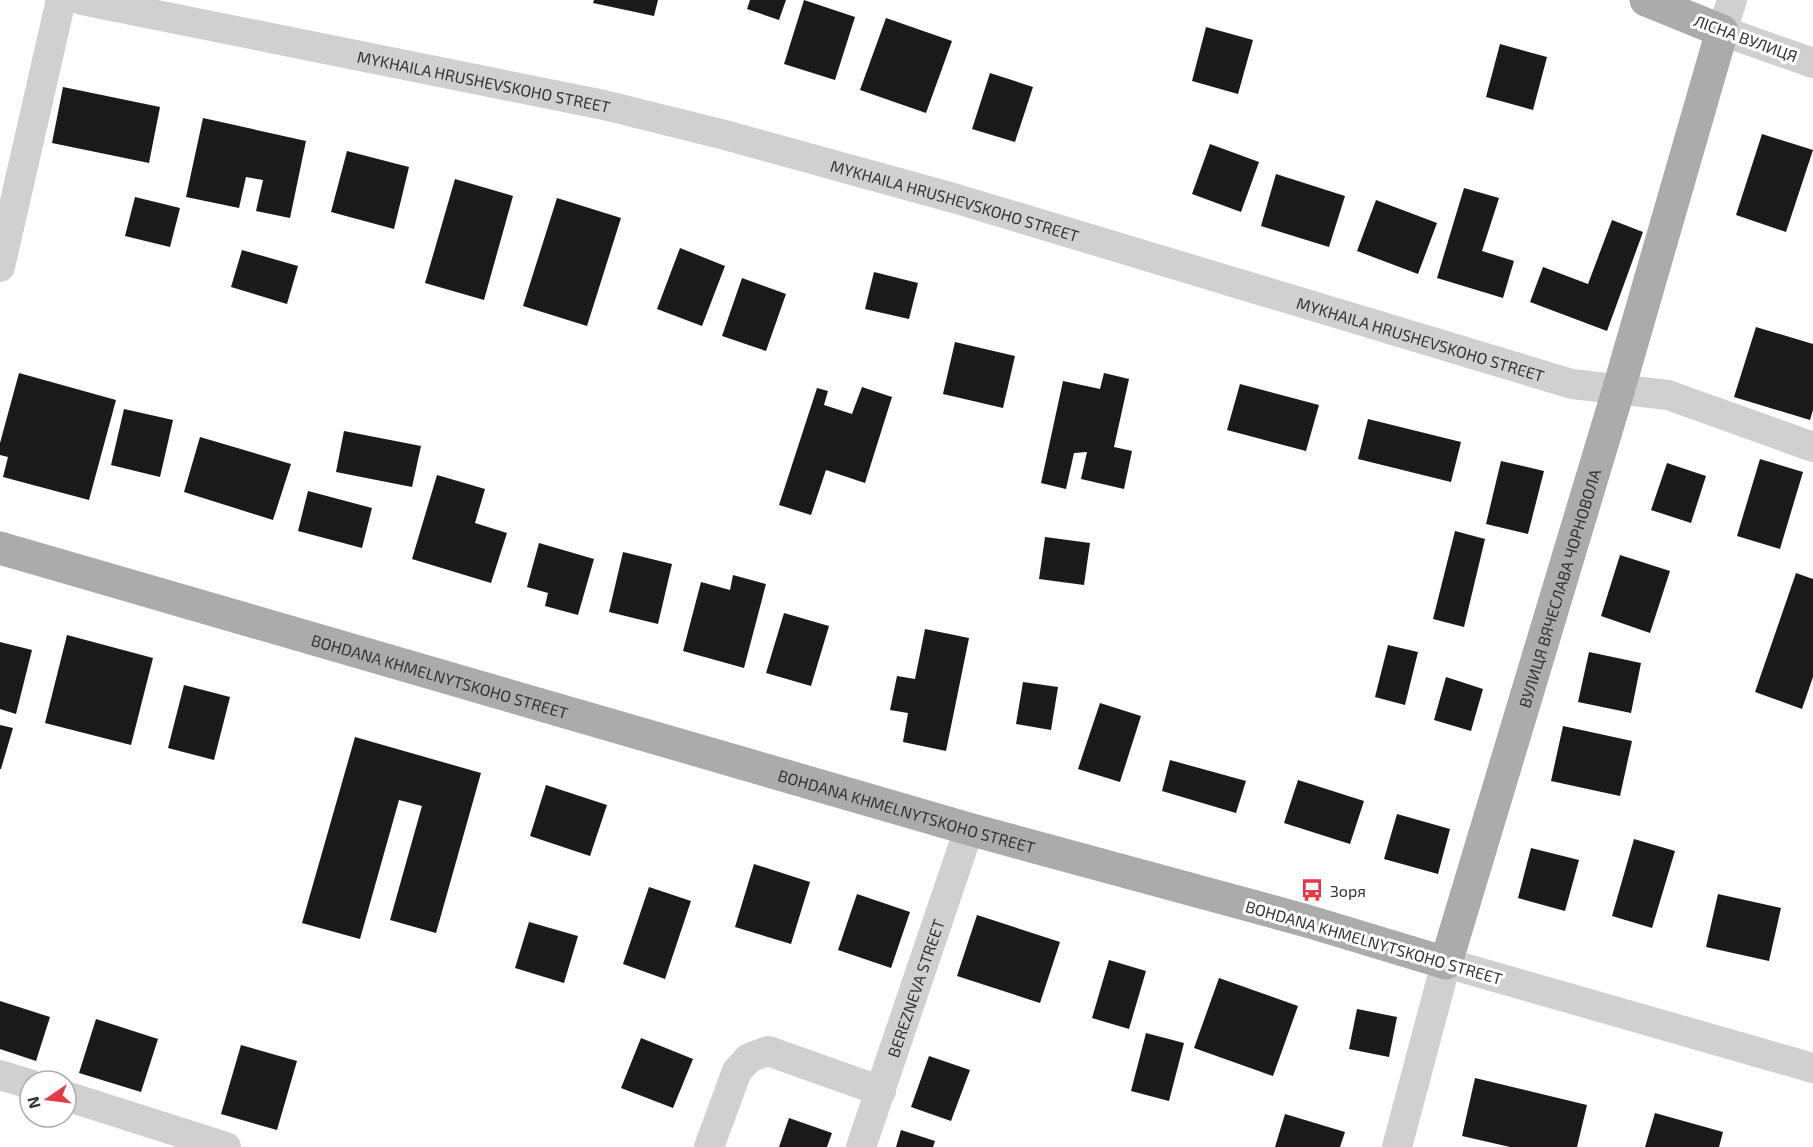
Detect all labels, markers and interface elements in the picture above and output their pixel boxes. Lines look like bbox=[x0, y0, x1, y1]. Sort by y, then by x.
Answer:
street label: ЛІСНА ВУЛИЦЯ bbox=[1692, 11, 1800, 65]
street label: MYKHAILA HRUSHEVSKOHO STREET bbox=[356, 46, 612, 116]
street label: MYKHAILA HRUSHEVSKOHO STREET bbox=[829, 155, 1081, 245]
street label: MYKHAILA HRUSHEVSKOHO STREET bbox=[1295, 292, 1547, 385]
street label: ВУЛИЦЯ ВЯЧЕСЛАВА ЧОРНОВОЛА bbox=[1514, 466, 1604, 710]
street label: BOHDANA KHMELNYTSKOHO STREET bbox=[309, 629, 571, 722]
street label: BOHDANA KHMELNYTSKOHO STREET bbox=[776, 765, 1037, 856]
bus stop icon: Зоря bbox=[1299, 877, 1325, 903]
place label: Зоря bbox=[1330, 881, 1366, 900]
street label: BOHDANA KHMELNYTSKOHO STREET bbox=[1243, 896, 1505, 988]
street label: BEREZNEVA STREET bbox=[883, 916, 947, 1060]
north arrow bbox=[18, 1069, 78, 1129]
text: N bbox=[22, 1095, 44, 1111]

